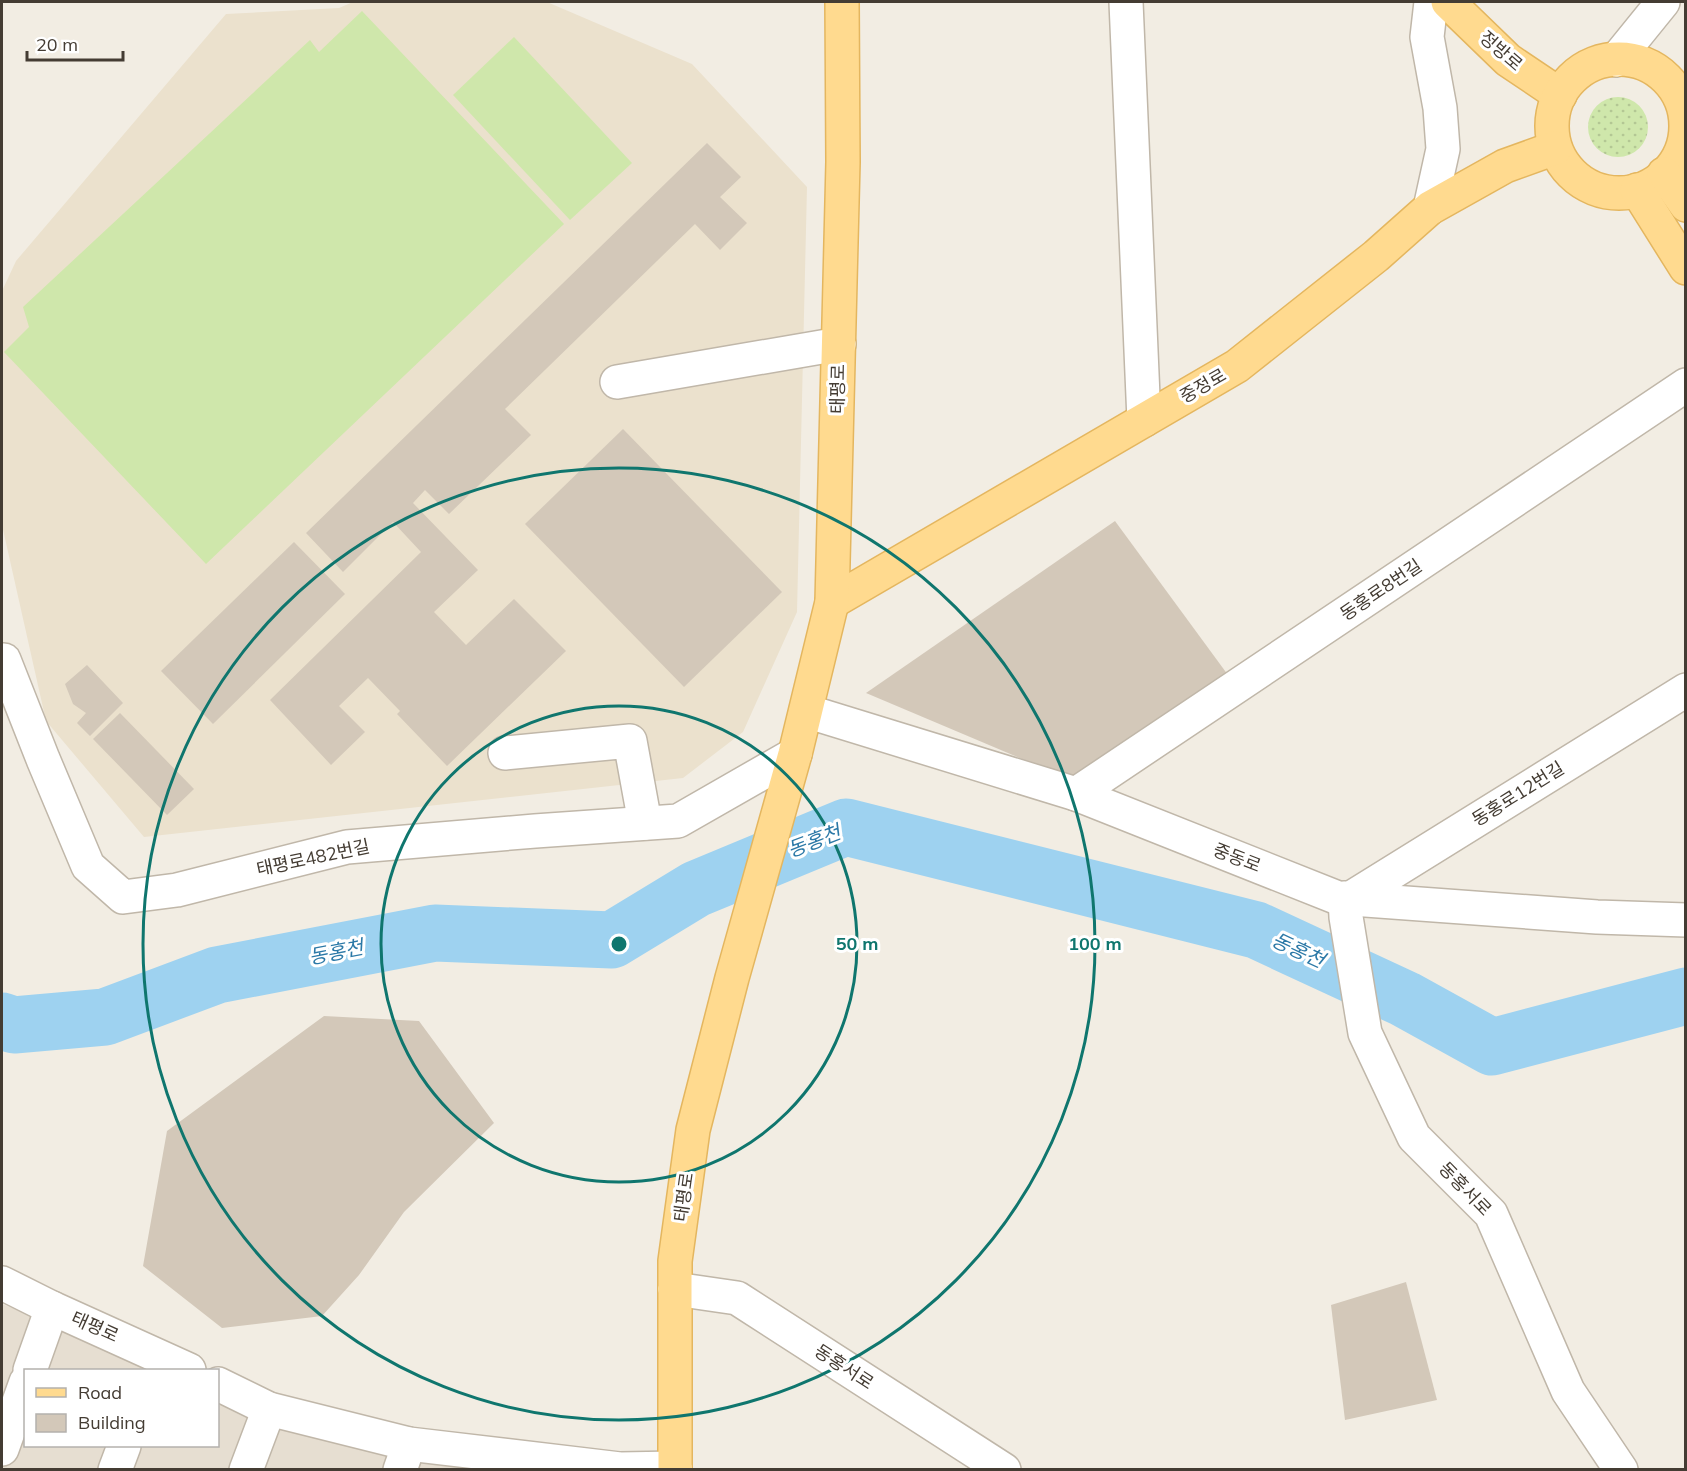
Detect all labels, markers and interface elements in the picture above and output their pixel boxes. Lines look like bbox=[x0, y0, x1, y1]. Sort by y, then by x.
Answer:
scale bar bbox=[27, 24, 123, 62]
street label: 정방로 bbox=[1475, 26, 1528, 76]
text: 20 m bbox=[36, 33, 78, 56]
street label: 중정로 bbox=[1175, 363, 1230, 408]
street label: 태평로 bbox=[826, 364, 849, 414]
street label: 동홍로8번길 bbox=[1335, 554, 1426, 625]
street label: 동홍로12번길 bbox=[1467, 756, 1568, 831]
water label: 동홍천 bbox=[784, 818, 846, 862]
street label: 태평로482번길 bbox=[254, 834, 372, 881]
street label: 중동로 bbox=[1210, 838, 1264, 877]
water label: 동홍천 bbox=[1268, 927, 1331, 974]
text: 50 m bbox=[836, 932, 878, 955]
text: 100 m bbox=[1068, 932, 1122, 955]
water label: 동홍천 bbox=[306, 933, 368, 969]
centre of rings bbox=[609, 934, 629, 954]
street label: 동홍서로 bbox=[1434, 1157, 1497, 1220]
street label: 태평로 bbox=[669, 1171, 698, 1223]
street label: 태평로 bbox=[68, 1306, 123, 1347]
street label: 동홍서로 bbox=[810, 1339, 878, 1394]
legend bbox=[24, 1369, 219, 1447]
text: Road bbox=[78, 1381, 122, 1404]
text: Building bbox=[78, 1411, 146, 1434]

